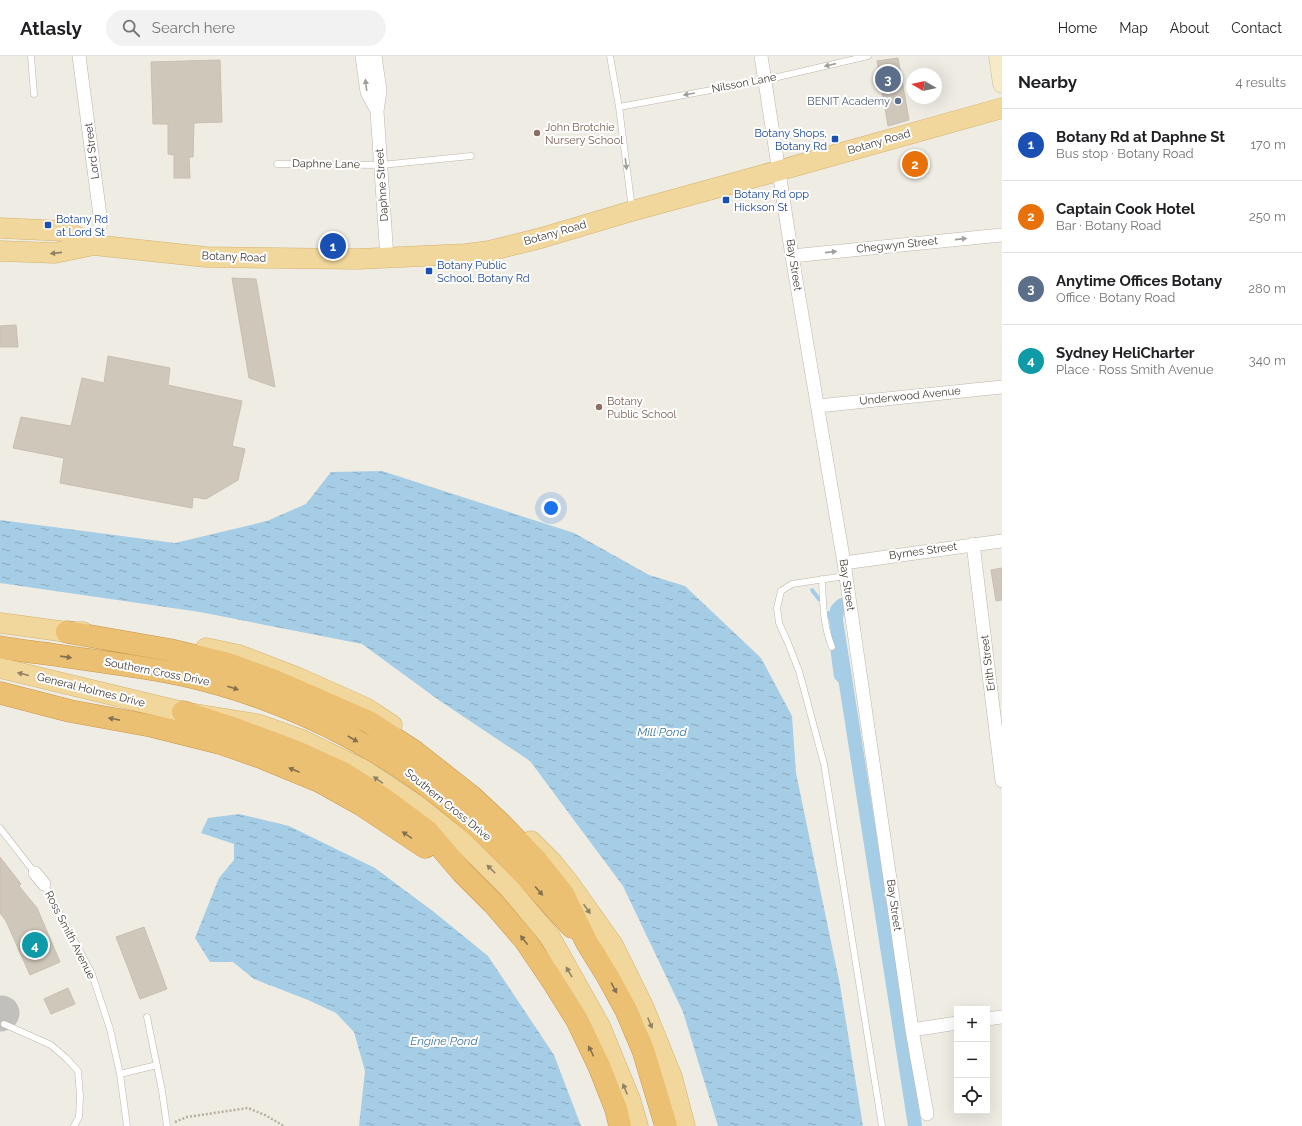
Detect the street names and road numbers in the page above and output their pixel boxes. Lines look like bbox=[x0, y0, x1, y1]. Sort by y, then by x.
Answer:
street label: Nilsson Lane bbox=[711, 70, 778, 96]
street label: Lord Street bbox=[82, 122, 102, 180]
street label: Botany Road bbox=[846, 127, 912, 157]
street label: Daphne Street bbox=[373, 148, 391, 222]
street label: Daphne Lane bbox=[292, 157, 361, 171]
street label: Botany Road bbox=[522, 218, 588, 248]
street label: Chegwyn Street bbox=[856, 234, 939, 256]
street label: Bay Street bbox=[784, 238, 805, 292]
street label: Botany Road bbox=[201, 249, 267, 265]
street label: Underwood Avenue bbox=[859, 384, 962, 408]
street label: Byrnes Street bbox=[888, 540, 958, 562]
street label: Bay Street bbox=[837, 558, 858, 612]
street label: Erith Street bbox=[978, 634, 998, 692]
street label: Southern Cross Drive bbox=[103, 655, 211, 689]
street label: General Holmes Drive bbox=[36, 670, 147, 710]
street label: Southern Cross Drive bbox=[402, 766, 494, 844]
street label: Bay Street bbox=[884, 878, 904, 932]
street label: Ross Smith Avenue bbox=[42, 889, 98, 982]

